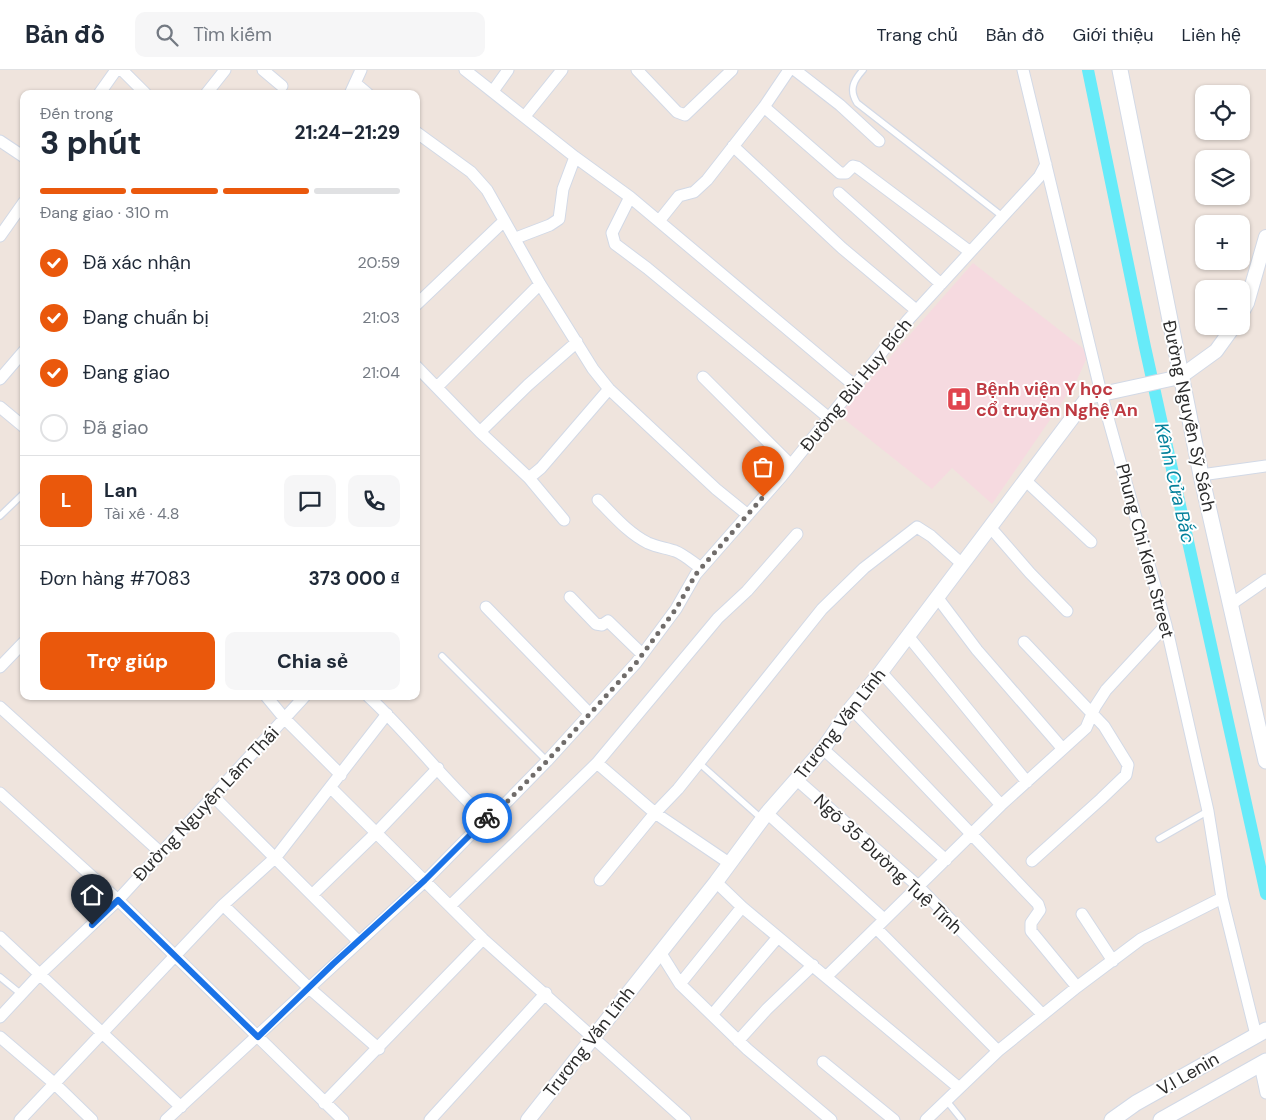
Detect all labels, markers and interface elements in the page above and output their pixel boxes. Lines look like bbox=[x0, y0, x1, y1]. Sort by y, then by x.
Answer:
search box bbox=[135, 12, 485, 57]
text: Bản đồ bbox=[25, 19, 105, 50]
icon: search bbox=[153, 21, 181, 49]
text: Tìm kiếm bbox=[193, 22, 272, 47]
text: Trang chủ bbox=[876, 23, 958, 47]
text: Bản đồ bbox=[986, 23, 1045, 47]
text: Giới thiệu bbox=[1073, 23, 1153, 47]
text: Liên hệ bbox=[1181, 23, 1241, 47]
map controls bbox=[1195, 85, 1250, 335]
button: locate bbox=[1195, 85, 1250, 140]
text: Đến trong bbox=[40, 103, 113, 124]
text: 21:24–21:29 bbox=[295, 120, 400, 145]
text: 3 phút bbox=[40, 122, 142, 164]
button: layers bbox=[1195, 150, 1250, 205]
text: Đang giao · 310 m bbox=[40, 202, 169, 223]
button: + bbox=[1195, 215, 1250, 270]
icon: check bbox=[40, 249, 68, 277]
text: Đã xác nhận bbox=[83, 250, 191, 275]
text: 20:59 bbox=[357, 252, 400, 273]
button: − bbox=[1195, 280, 1250, 335]
icon: check bbox=[40, 304, 68, 332]
text: Đang chuẩn bị bbox=[83, 305, 209, 330]
text: 21:03 bbox=[362, 307, 400, 328]
street label: Đường Bùi Huy Bích bbox=[795, 313, 917, 457]
street label: Đường Nguyễn Sỹ Sách bbox=[1157, 318, 1221, 514]
icon: check bbox=[40, 359, 68, 387]
text: Đang giao bbox=[83, 360, 170, 385]
text: 21:04 bbox=[362, 362, 400, 383]
place label: Bệnh viện Y học cổ truyền Nghệ An bbox=[976, 377, 1138, 422]
hospital icon: Bệnh viện Y học cổ truyền Nghệ An bbox=[946, 386, 972, 412]
text: Đã giao bbox=[83, 415, 149, 440]
water label: Kênh Cửa Bắc bbox=[1149, 420, 1201, 546]
pin bbox=[742, 446, 784, 497]
icon: bag bbox=[749, 453, 777, 481]
street label: Phung Chi Kien Street bbox=[1110, 461, 1180, 641]
button: chat bbox=[284, 475, 336, 527]
button: phone bbox=[348, 475, 400, 527]
text: Lan bbox=[104, 478, 137, 503]
text: L bbox=[61, 488, 71, 513]
text: Tài xế · 4.8 bbox=[104, 503, 180, 524]
text: Đơn hàng #7083 bbox=[40, 566, 191, 591]
text: 373 000 ₫ bbox=[308, 566, 400, 591]
button: Trợ giúp bbox=[40, 632, 215, 690]
button: Chia sẻ bbox=[225, 632, 400, 690]
street label: Trương Văn Lĩnh bbox=[789, 663, 891, 785]
street label: Đường Nguyễn Lâm Thái bbox=[128, 721, 284, 887]
street label: Ngõ 35 Đường Tuệ Tĩnh bbox=[809, 789, 967, 939]
courier bbox=[462, 793, 512, 843]
icon: bike bbox=[473, 804, 501, 832]
pin bbox=[71, 874, 113, 925]
icon: home bbox=[78, 881, 106, 909]
street label: Trương Văn Lĩnh bbox=[538, 981, 640, 1103]
street label: V.I Lenin bbox=[1153, 1047, 1223, 1101]

